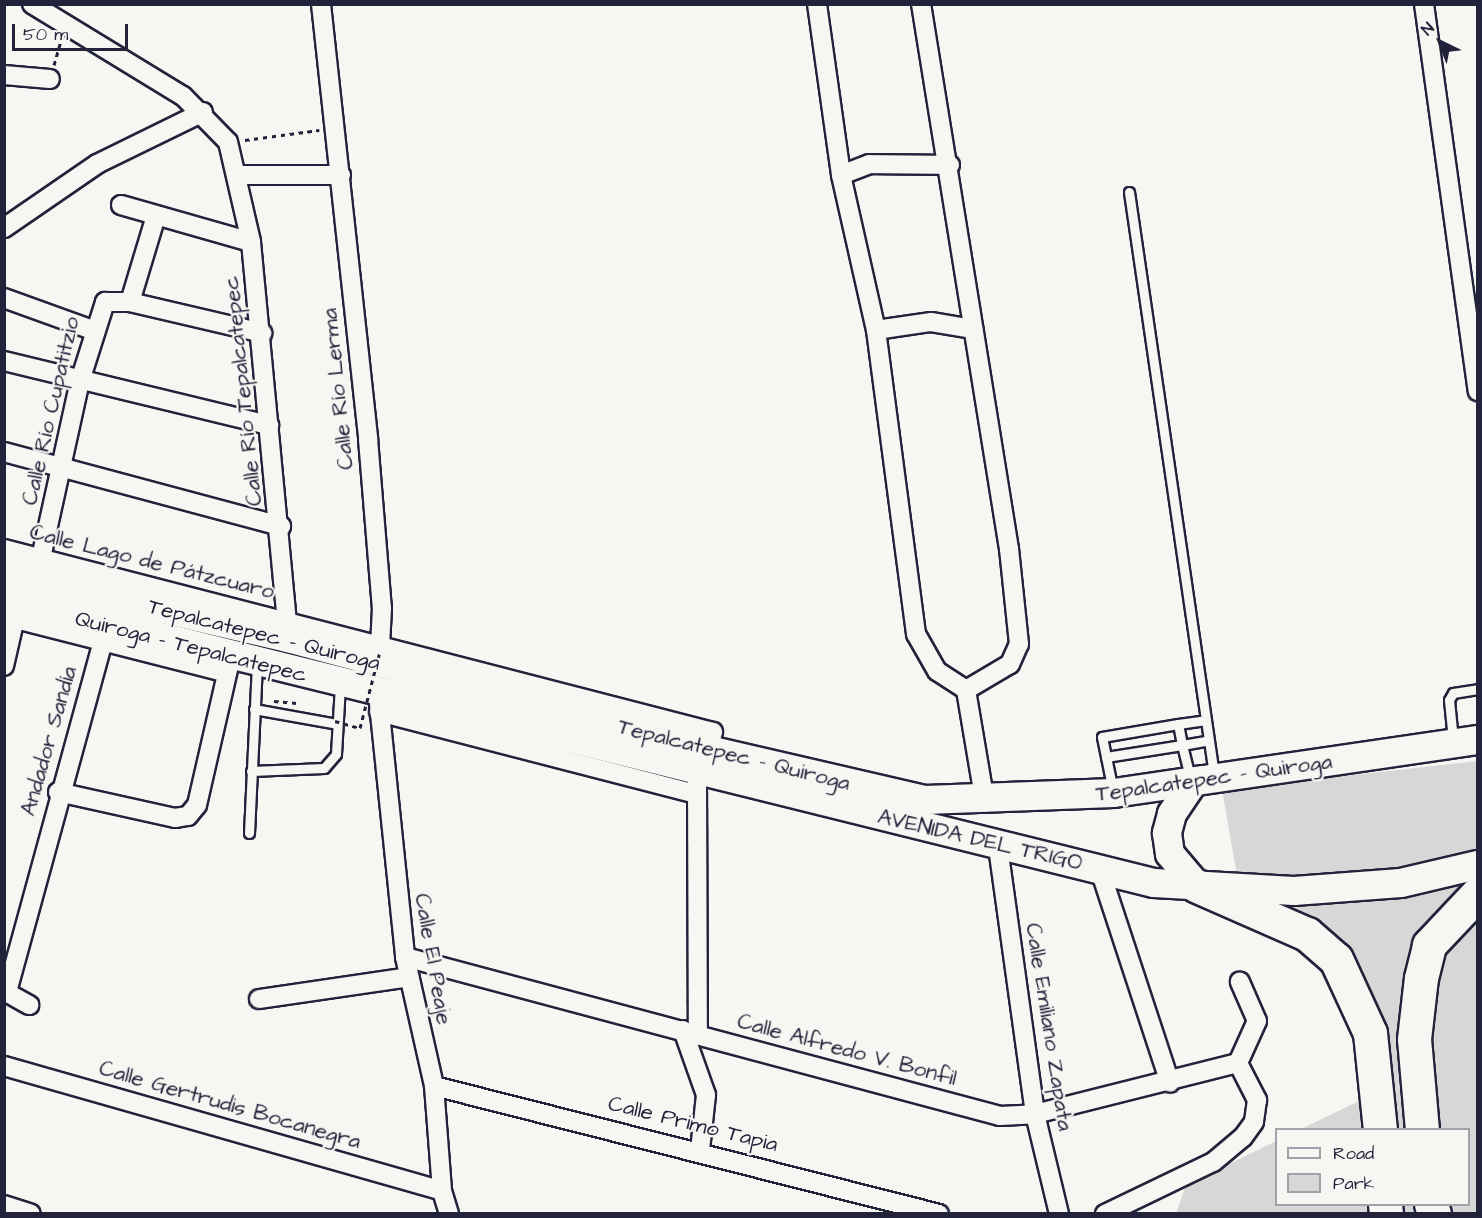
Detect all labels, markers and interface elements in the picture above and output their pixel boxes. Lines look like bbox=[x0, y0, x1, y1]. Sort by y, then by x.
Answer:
scale bar bbox=[15, 12, 130, 50]
north arrow bbox=[1410, 12, 1470, 72]
text: N bbox=[1417, 17, 1439, 40]
text: 50 m bbox=[23, 22, 68, 47]
street label: Calle Río Tepalcatepec bbox=[218, 275, 268, 507]
street label: Calle Río Lerma bbox=[316, 307, 360, 471]
street label: Calle Río Cupatitzio bbox=[16, 314, 86, 508]
street label: Calle Lago de Pátzcuaro bbox=[27, 519, 277, 605]
street label: Tepalcatepec - Quiroga bbox=[145, 593, 383, 677]
street label: Quiroga - Tepalcatepec bbox=[72, 605, 310, 689]
street label: Andador Sandía bbox=[15, 663, 83, 819]
street label: Tepalcatepec - Quiroga bbox=[615, 713, 853, 797]
street label: Tepalcatepec - Quiroga bbox=[1094, 748, 1334, 808]
street label: AVENIDA DEL TRIGO bbox=[875, 804, 1085, 876]
street label: Calle El Peaje bbox=[408, 891, 458, 1027]
street label: Calle Emiliano Zapata bbox=[1020, 921, 1078, 1133]
street label: Calle Alfredo V. Bonfil bbox=[734, 1008, 960, 1092]
street label: Calle Gertrudis Bocanegra bbox=[96, 1055, 364, 1155]
street label: Calle Primo Tapia bbox=[605, 1090, 781, 1158]
legend bbox=[1275, 1128, 1470, 1206]
text: Road bbox=[1333, 1141, 1374, 1166]
text: Park bbox=[1333, 1171, 1375, 1196]

